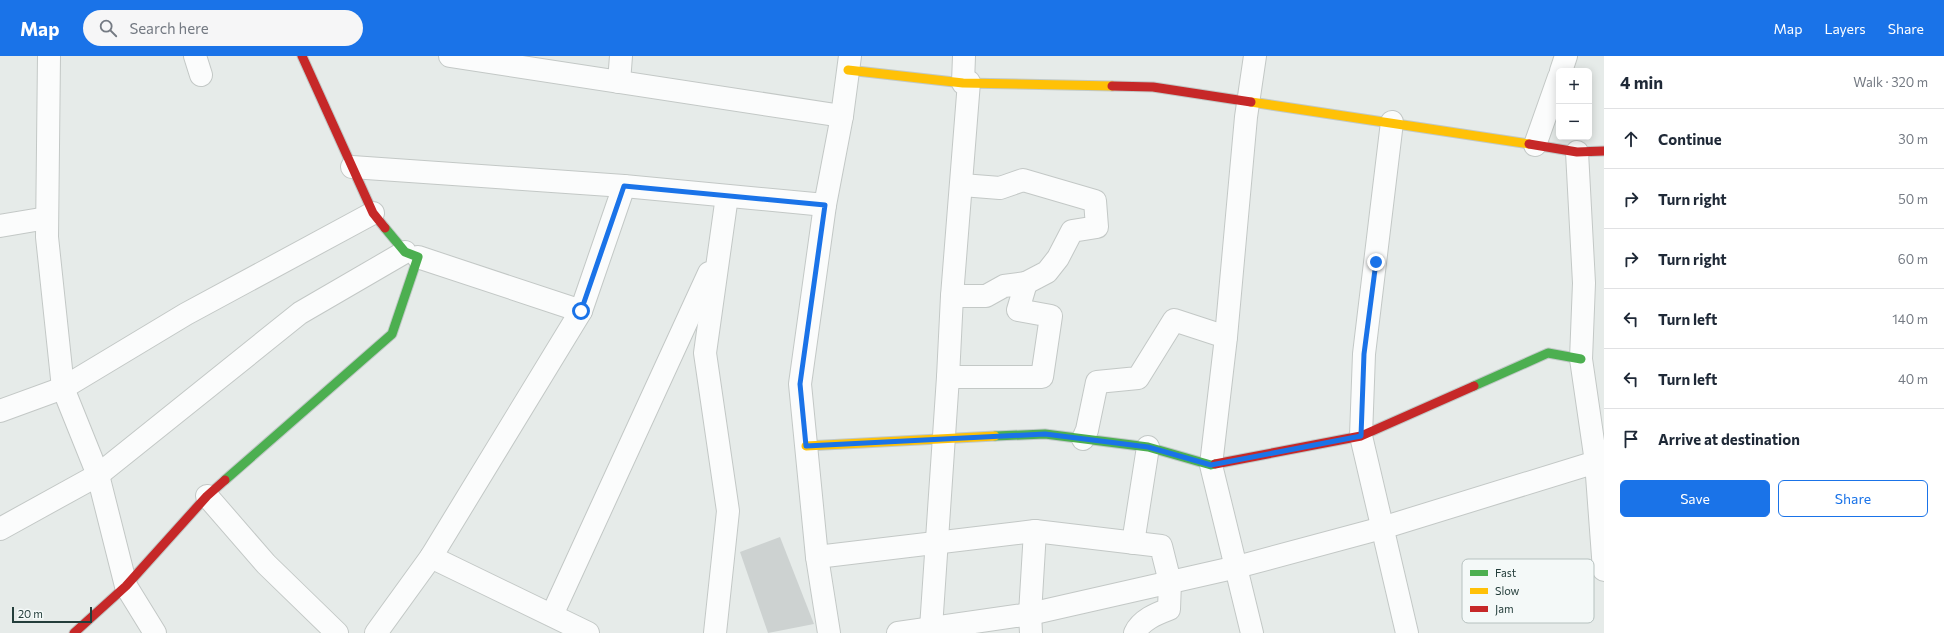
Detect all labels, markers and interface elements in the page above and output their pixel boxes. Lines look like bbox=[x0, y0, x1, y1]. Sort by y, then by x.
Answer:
search box bbox=[83, 10, 363, 46]
text: Map bbox=[20, 17, 59, 40]
icon: search bbox=[97, 17, 119, 39]
text: Search here bbox=[129, 19, 209, 37]
text: Map bbox=[1774, 20, 1802, 37]
text: Layers bbox=[1824, 20, 1866, 37]
text: Share bbox=[1888, 20, 1924, 37]
map controls bbox=[1556, 68, 1592, 140]
button: + bbox=[1556, 68, 1592, 104]
text: 4 min bbox=[1620, 72, 1663, 93]
text: Walk · 320 m bbox=[1853, 74, 1928, 90]
button: − bbox=[1556, 104, 1592, 140]
icon: ahead bbox=[1620, 128, 1642, 150]
text: Continue bbox=[1658, 130, 1722, 148]
text: 30 m bbox=[1898, 131, 1928, 147]
icon: right bbox=[1620, 188, 1642, 210]
text: Turn right bbox=[1658, 190, 1727, 208]
text: 50 m bbox=[1898, 191, 1928, 207]
icon: right bbox=[1620, 248, 1642, 270]
text: Turn right bbox=[1658, 250, 1727, 268]
text: 60 m bbox=[1898, 251, 1928, 267]
route end bbox=[1367, 253, 1385, 271]
route start bbox=[572, 302, 590, 320]
icon: left bbox=[1620, 308, 1642, 330]
text: Turn left bbox=[1658, 310, 1717, 328]
text: 140 m bbox=[1892, 311, 1928, 327]
icon: left bbox=[1620, 368, 1642, 390]
text: Turn left bbox=[1658, 370, 1717, 388]
text: 40 m bbox=[1898, 371, 1928, 387]
icon: arrive bbox=[1620, 428, 1642, 450]
text: Arrive at destination bbox=[1658, 430, 1800, 448]
button: Save bbox=[1620, 480, 1770, 517]
button: Share bbox=[1778, 480, 1928, 517]
legend bbox=[1462, 559, 1594, 623]
text: Fast bbox=[1495, 566, 1517, 579]
text: Slow bbox=[1495, 584, 1520, 597]
text: Jam bbox=[1495, 602, 1514, 616]
scale bar bbox=[12, 605, 92, 624]
text: 20 m bbox=[18, 607, 43, 620]

